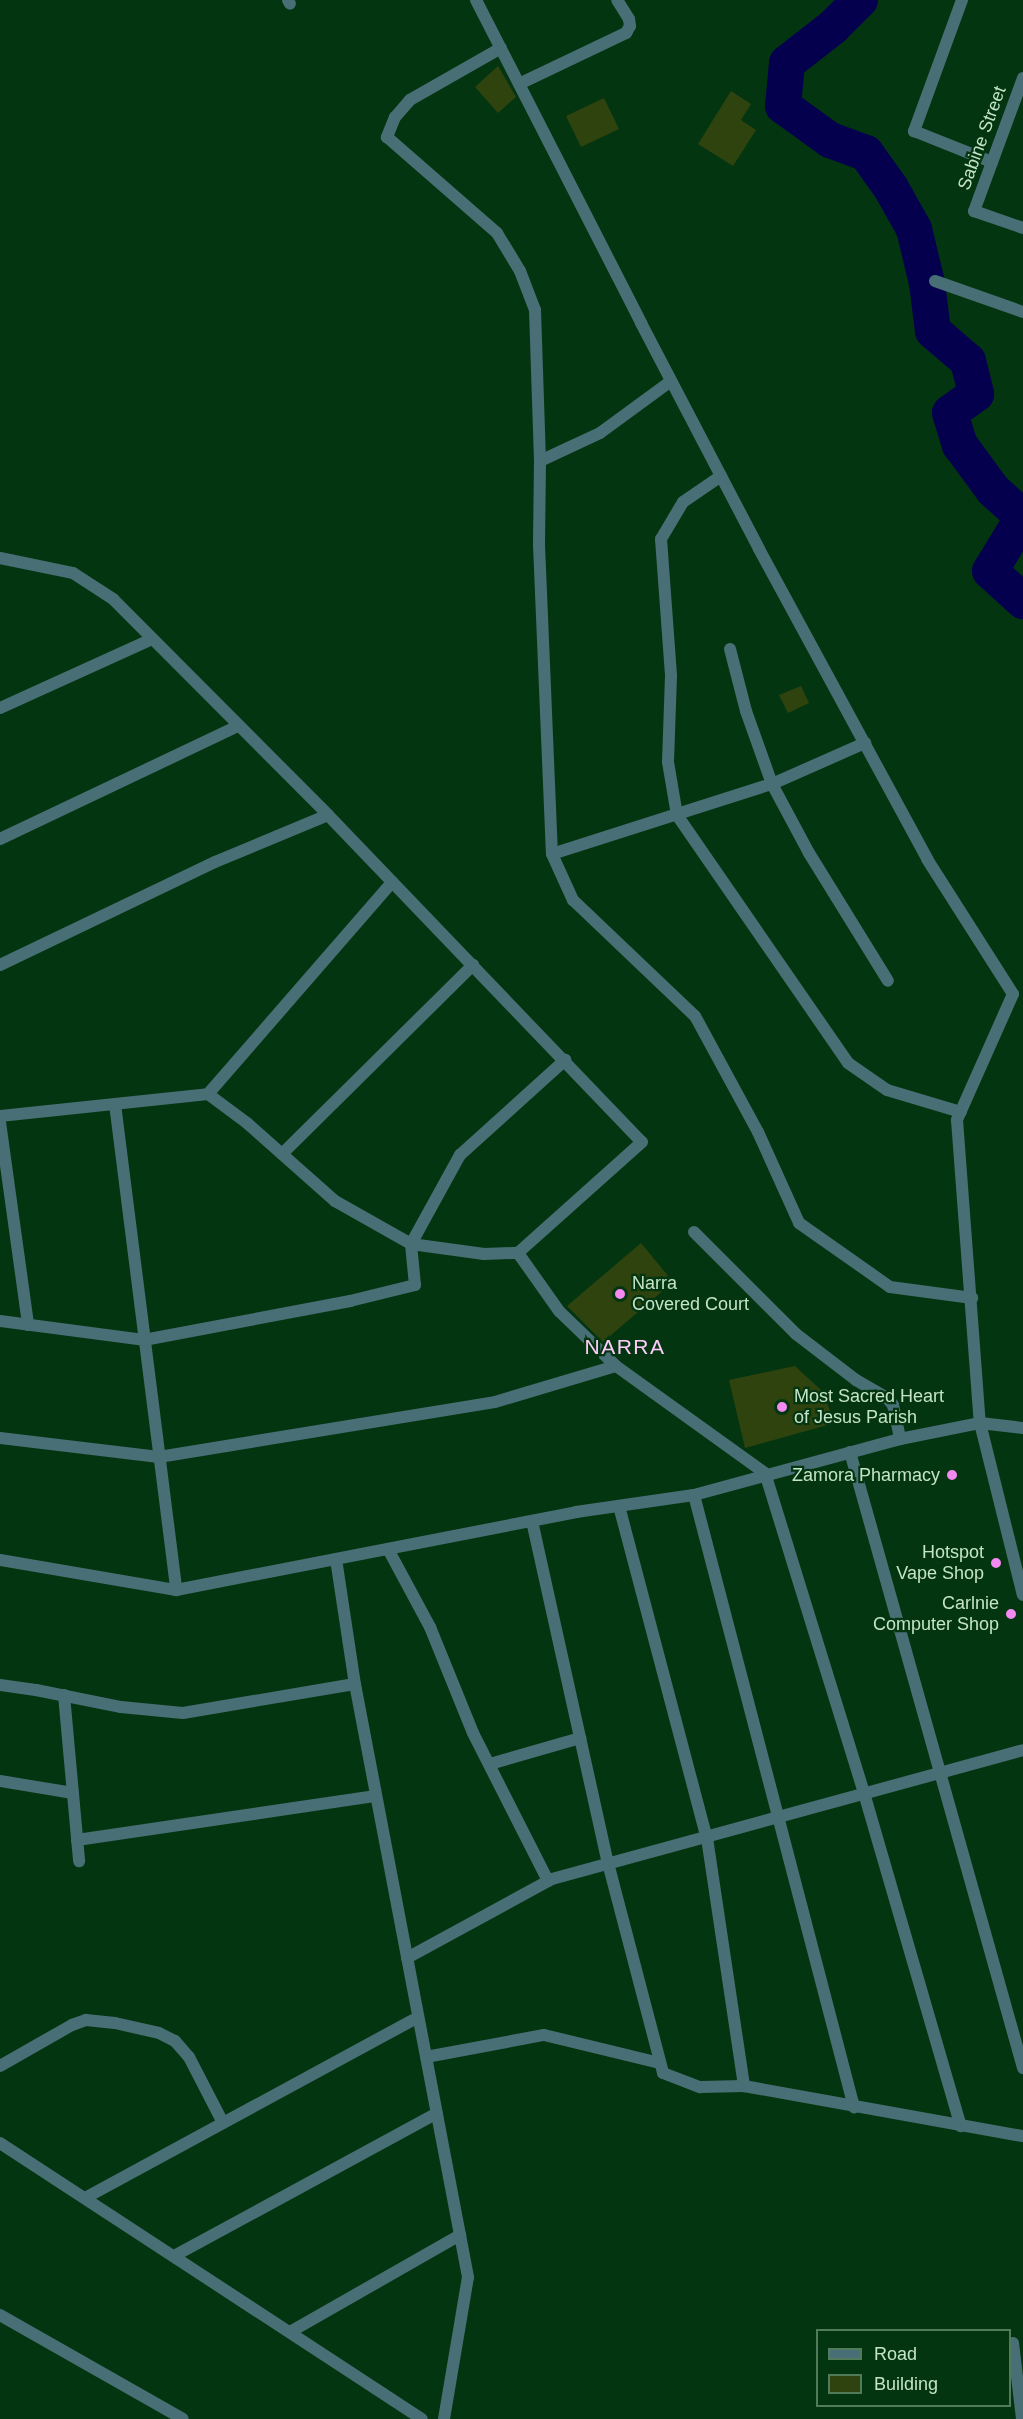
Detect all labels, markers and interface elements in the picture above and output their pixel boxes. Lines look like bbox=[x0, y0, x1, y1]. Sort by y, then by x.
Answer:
street label: Sabine Street bbox=[953, 83, 1011, 193]
place label: Narra Covered Court bbox=[632, 1273, 749, 1316]
marker: Narra Covered Court bbox=[613, 1287, 627, 1301]
district label: NARRA bbox=[584, 1334, 666, 1360]
place label: Most Sacred Heart of Jesus Parish bbox=[794, 1386, 944, 1428]
marker: Most Sacred Heart of Jesus Parish bbox=[775, 1400, 789, 1414]
place label: Zamora Pharmacy bbox=[792, 1464, 940, 1486]
marker: Zamora Pharmacy bbox=[945, 1468, 959, 1482]
place label: Hotspot Vape Shop bbox=[896, 1542, 984, 1584]
marker: Hotspot Vape Shop bbox=[989, 1556, 1003, 1570]
place label: Carlnie Computer Shop bbox=[873, 1593, 999, 1636]
marker: Carlnie Computer Shop bbox=[1004, 1607, 1018, 1621]
legend bbox=[816, 2329, 1011, 2407]
text: Road bbox=[874, 2344, 917, 2364]
text: Building bbox=[874, 2374, 938, 2394]

